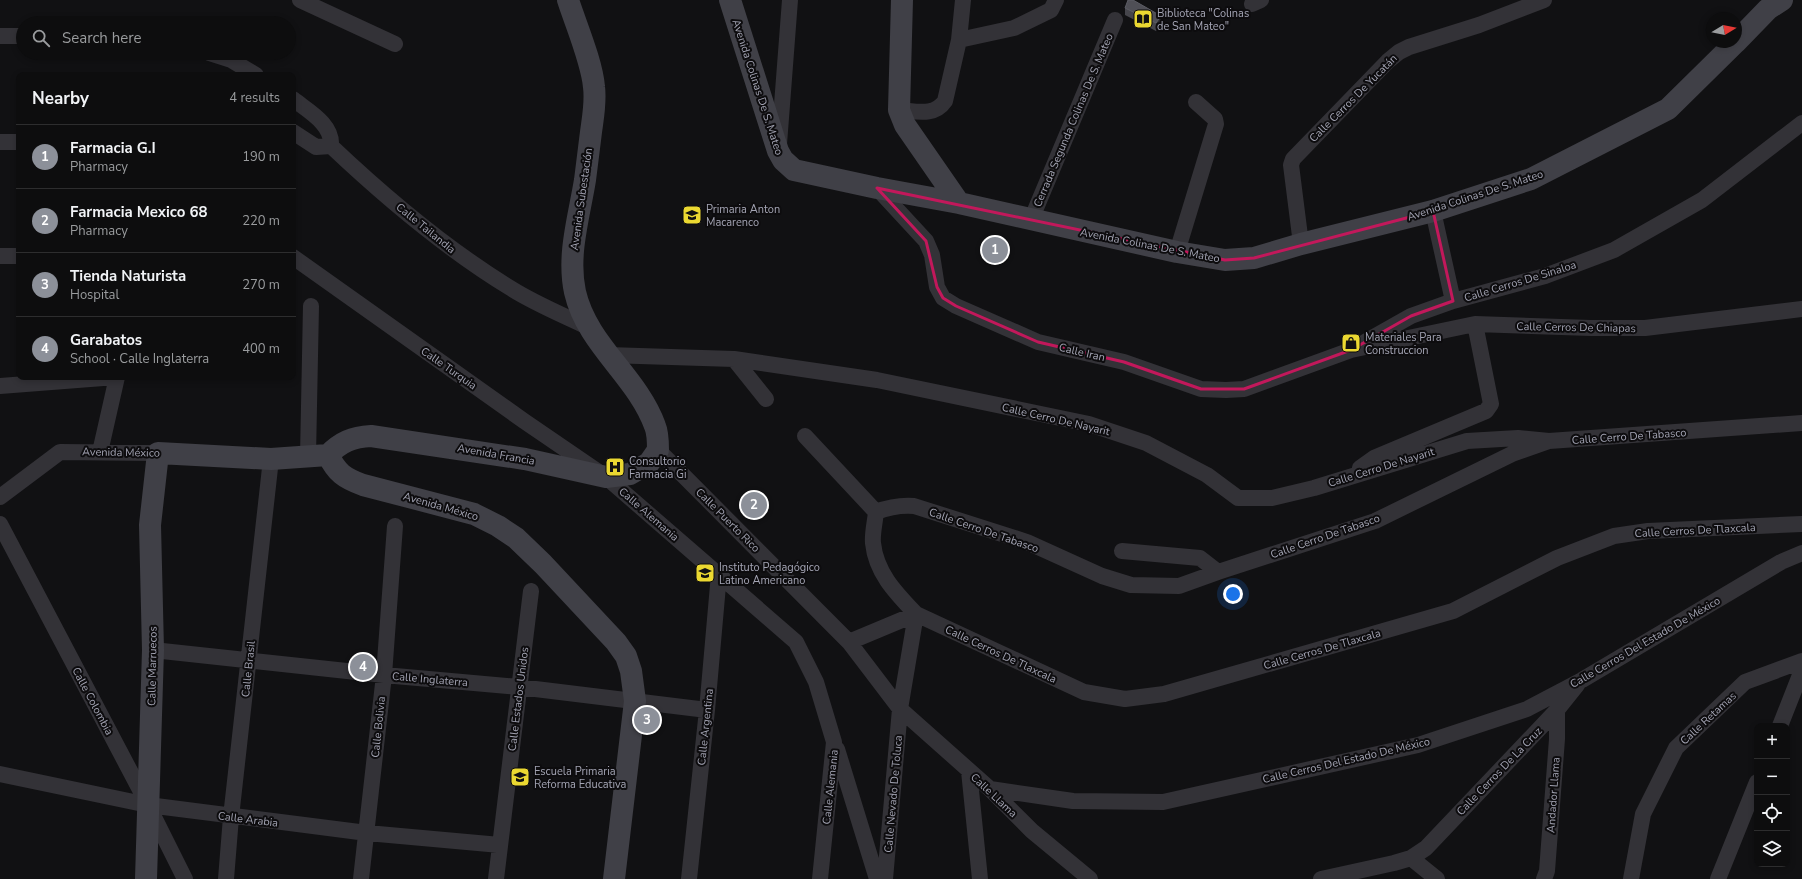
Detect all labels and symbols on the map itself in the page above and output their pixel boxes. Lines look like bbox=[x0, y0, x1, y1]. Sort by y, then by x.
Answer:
place label: Biblioteca "Colinas de San Mateo" bbox=[1157, 6, 1249, 34]
library icon: Biblioteca "Colinas de San Mateo" bbox=[1132, 8, 1154, 30]
north arrow bbox=[1706, 12, 1742, 48]
street label: Avenida Colinas De S. Mateo bbox=[728, 17, 787, 157]
street label: Cerrada Segunda Colinas De S. Mateo bbox=[1030, 31, 1117, 209]
street label: Calle Cerros De Yucatán bbox=[1306, 51, 1401, 146]
street label: Avenida Subestación bbox=[567, 147, 596, 251]
street label: Avenida Colinas De S. Mateo bbox=[1405, 166, 1545, 225]
street label: Calle Tailandia bbox=[393, 200, 459, 257]
place label: Primaria Anton Macarenco bbox=[706, 202, 780, 230]
school or university icon: Primaria Anton Macarenco bbox=[681, 204, 703, 226]
street label: Avenida Colinas De S. Mateo bbox=[1079, 225, 1221, 266]
pin: 1 bbox=[982, 235, 1008, 265]
street label: Calle Cerros De Sinaloa bbox=[1462, 257, 1578, 306]
street label: Calle Cerros De Chiapas bbox=[1516, 319, 1636, 336]
place label: Materiales Para Construccion bbox=[1365, 330, 1442, 358]
shop icon: Materiales Para Construccion bbox=[1340, 332, 1362, 354]
street label: Calle Iran bbox=[1057, 340, 1106, 365]
street label: Calle Turquia bbox=[418, 344, 480, 393]
street label: Calle Cerro De Nayarit bbox=[1000, 400, 1111, 439]
street label: Calle Cerro De Tabasco bbox=[1571, 425, 1687, 448]
street label: Avenida Francia bbox=[456, 440, 536, 469]
street label: Avenida México bbox=[82, 444, 160, 461]
street label: Calle Cerro De Nayarit bbox=[1326, 444, 1436, 491]
place label: Consultorio Farmacia Gi bbox=[629, 454, 687, 482]
hospital icon: Consultorio Farmacia Gi bbox=[604, 456, 626, 478]
street label: Calle Alemania bbox=[615, 484, 682, 545]
street label: Calle Puerto Rico bbox=[692, 485, 763, 556]
street label: Avenida México bbox=[401, 489, 480, 524]
pin: 2 bbox=[741, 490, 767, 520]
street label: Calle Cerro De Tabasco bbox=[927, 505, 1041, 556]
street label: Calle Cerro De Tabasco bbox=[1268, 511, 1382, 562]
street label: Calle Cerros De Tlaxcala bbox=[1634, 520, 1756, 541]
place label: Instituto Pedagógico Latino Americano bbox=[719, 560, 820, 588]
school or university icon: Instituto Pedagógico Latino Americano bbox=[694, 562, 716, 584]
your location bbox=[1223, 584, 1243, 604]
street label: Calle Cerros Del Estado De México bbox=[1567, 593, 1723, 692]
street label: Calle Cerros De Tlaxcala bbox=[943, 622, 1059, 687]
street label: Calle Marruecos bbox=[144, 626, 161, 706]
street label: Calle Cerros De Tlaxcala bbox=[1262, 626, 1383, 673]
street label: Calle Brasil bbox=[238, 639, 259, 698]
street label: Calle Estados Unidos bbox=[505, 646, 532, 752]
pin: 4 bbox=[350, 652, 376, 682]
street label: Calle Colombia bbox=[68, 665, 117, 738]
street label: Calle Inglaterra bbox=[391, 669, 469, 690]
street label: Calle Argentina bbox=[694, 688, 717, 766]
street label: Calle Retamas bbox=[1677, 688, 1740, 748]
street label: Calle Bolivia bbox=[368, 695, 389, 758]
pin: 3 bbox=[634, 705, 660, 735]
street label: Calle Cerros De La Cruz bbox=[1453, 724, 1545, 819]
street label: Calle Cerros Del Estado De México bbox=[1261, 734, 1431, 787]
street label: Calle Nevado De Toluca bbox=[881, 735, 906, 853]
street label: Calle Alemania bbox=[819, 749, 842, 825]
street label: Andador Llama bbox=[1543, 756, 1564, 834]
place label: Escuela Primaria Reforma Educativa bbox=[534, 764, 627, 792]
school or university icon: Escuela Primaria Reforma Educativa bbox=[509, 766, 531, 788]
street label: Calle Llama bbox=[967, 770, 1020, 821]
street label: Calle Arabia bbox=[217, 808, 279, 831]

